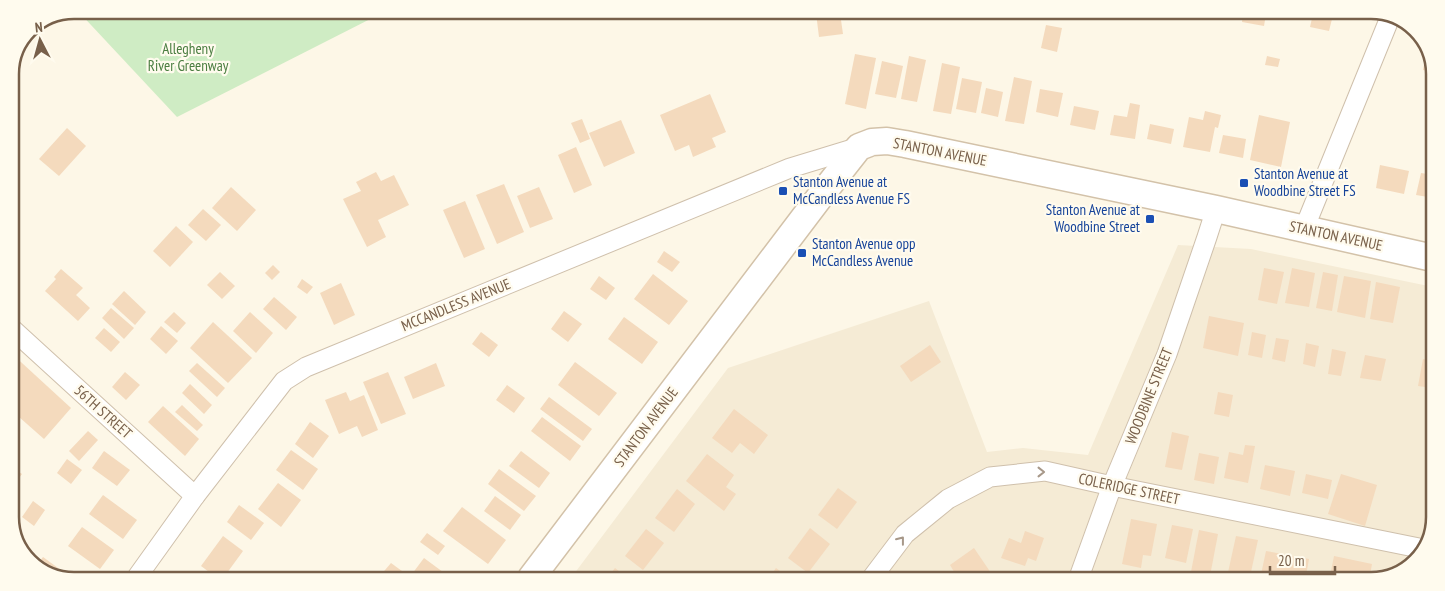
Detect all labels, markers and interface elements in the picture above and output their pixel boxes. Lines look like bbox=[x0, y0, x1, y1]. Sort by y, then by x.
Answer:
north arrow bbox=[15, 15, 65, 65]
text: N bbox=[34, 18, 43, 36]
park label: Allegheny River Greenway bbox=[148, 39, 229, 75]
street label: STANTON AVENUE bbox=[892, 133, 988, 170]
place label: Stanton Avenue at Woodbine Street FS bbox=[1254, 164, 1356, 200]
place label: Stanton Avenue at McCandless Avenue FS bbox=[793, 172, 910, 208]
marker: Stanton Avenue at Woodbine Street FS bbox=[1238, 177, 1250, 189]
marker: Stanton Avenue at McCandless Avenue FS bbox=[777, 185, 789, 197]
place label: Stanton Avenue at Woodbine Street bbox=[1046, 200, 1140, 236]
marker: Stanton Avenue at Woodbine Street bbox=[1144, 213, 1156, 225]
street label: STANTON AVENUE bbox=[1288, 216, 1384, 255]
place label: Stanton Avenue opp McCandless Avenue bbox=[812, 234, 916, 270]
marker: Stanton Avenue opp McCandless Avenue bbox=[796, 247, 808, 259]
street label: MCCANDLESS AVENUE bbox=[398, 274, 513, 335]
street label: WOODBINE STREET bbox=[1121, 345, 1177, 447]
street label: 56TH STREET bbox=[70, 381, 136, 443]
street label: STANTON AVENUE bbox=[609, 383, 682, 470]
one-way arrow bbox=[1038, 467, 1046, 477]
street label: COLERIDGE STREET bbox=[1077, 469, 1182, 509]
one-way arrow bbox=[895, 537, 904, 546]
scale bar bbox=[1270, 544, 1335, 576]
text: 20 m bbox=[1278, 551, 1304, 570]

